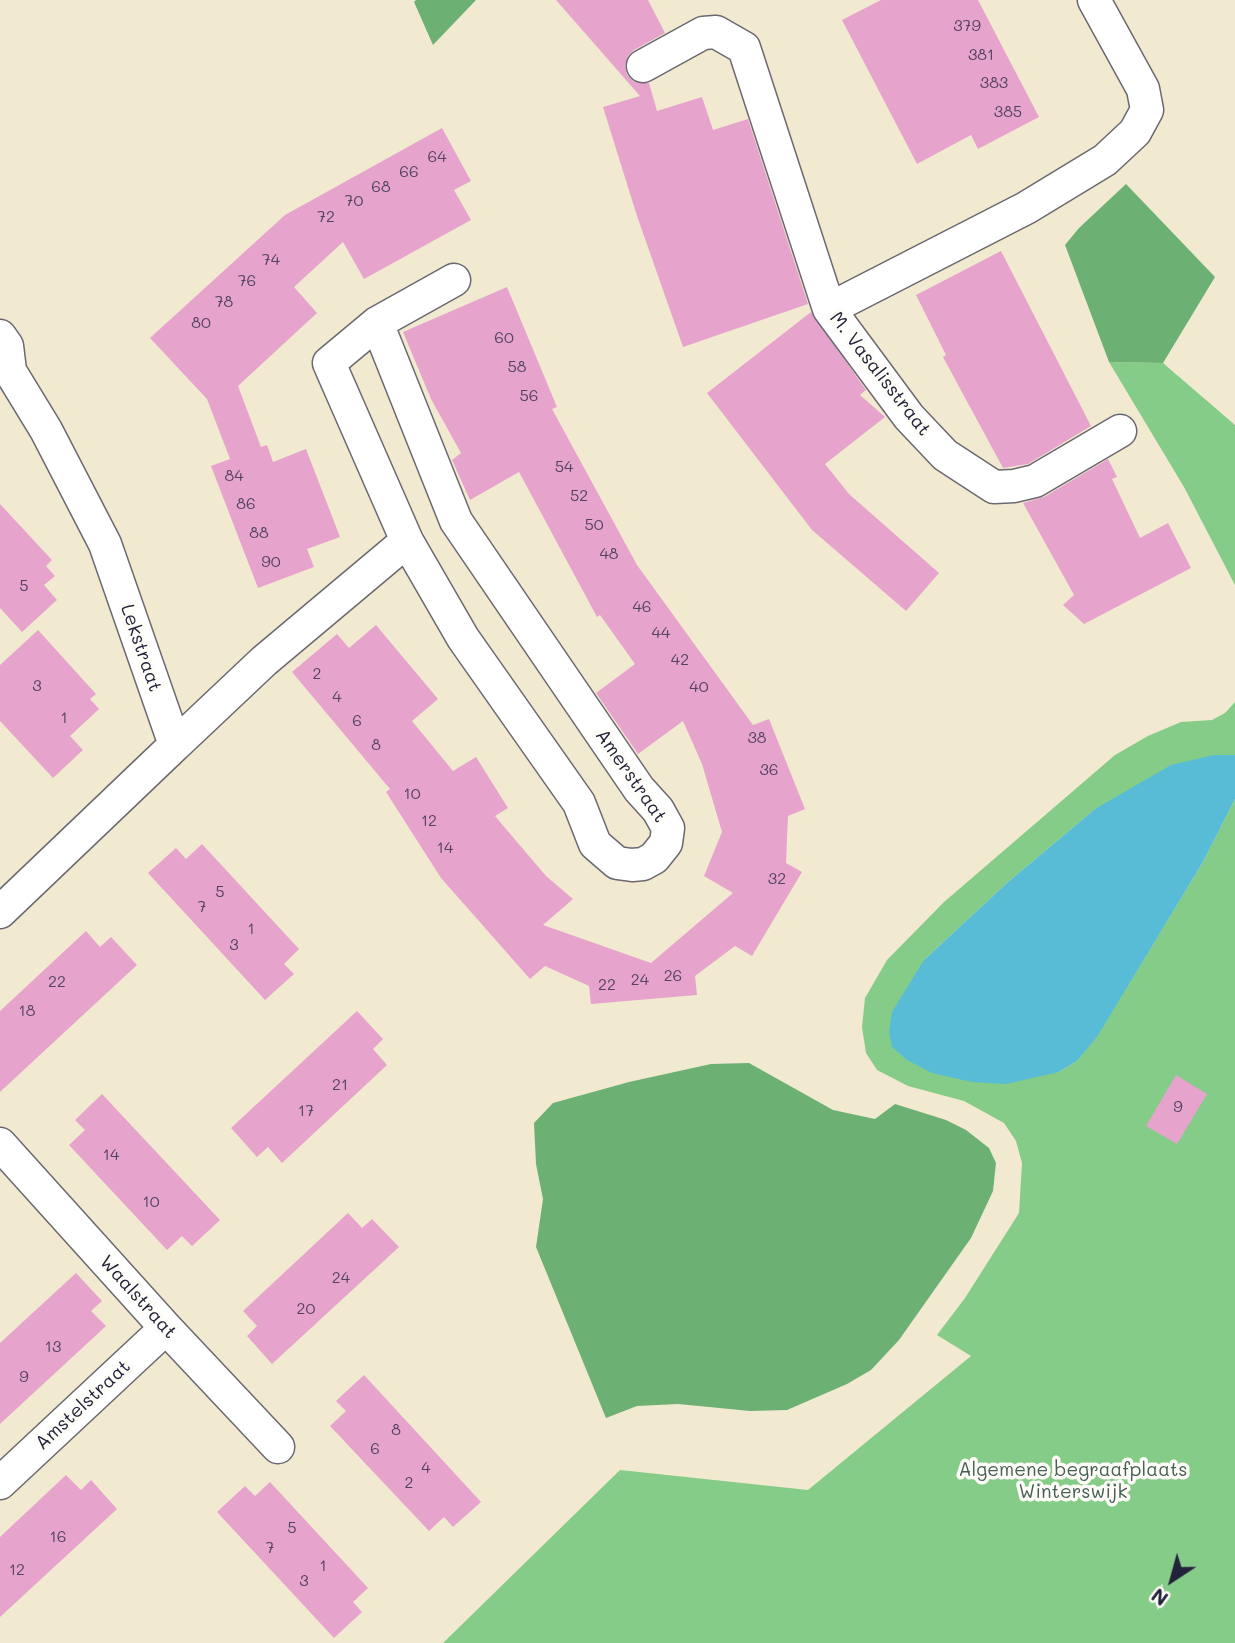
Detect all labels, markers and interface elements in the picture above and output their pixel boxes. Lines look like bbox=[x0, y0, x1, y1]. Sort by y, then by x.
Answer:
house number: 379 bbox=[953, 16, 981, 36]
house number: 381 bbox=[968, 45, 994, 65]
house number: 383 bbox=[980, 73, 1008, 93]
house number: 385 bbox=[994, 102, 1022, 122]
house number: 64 bbox=[427, 147, 447, 167]
house number: 66 bbox=[399, 162, 419, 182]
house number: 68 bbox=[371, 177, 391, 197]
house number: 70 bbox=[345, 191, 363, 211]
house number: 72 bbox=[317, 207, 335, 227]
house number: 74 bbox=[262, 250, 280, 270]
house number: 76 bbox=[238, 271, 256, 291]
house number: 78 bbox=[215, 292, 233, 312]
street label: M. Vasalisstraat bbox=[825, 308, 935, 440]
house number: 80 bbox=[191, 313, 211, 333]
house number: 60 bbox=[494, 328, 514, 348]
house number: 58 bbox=[507, 357, 527, 377]
house number: 56 bbox=[520, 386, 538, 406]
house number: 54 bbox=[555, 457, 573, 477]
house number: 84 bbox=[224, 466, 244, 486]
house number: 52 bbox=[570, 486, 588, 506]
house number: 86 bbox=[236, 494, 256, 514]
house number: 50 bbox=[584, 515, 604, 535]
house number: 88 bbox=[249, 523, 269, 543]
house number: 48 bbox=[599, 544, 619, 564]
house number: 90 bbox=[261, 552, 281, 572]
house number: 5 bbox=[19, 576, 29, 596]
house number: 46 bbox=[632, 597, 652, 617]
street label: Lekstraat bbox=[115, 601, 167, 695]
house number: 44 bbox=[652, 623, 670, 643]
house number: 42 bbox=[671, 650, 689, 670]
house number: 2 bbox=[313, 664, 321, 684]
house number: 3 bbox=[32, 676, 42, 696]
house number: 40 bbox=[689, 677, 709, 697]
house number: 4 bbox=[332, 687, 342, 707]
house number: 1 bbox=[60, 708, 68, 728]
house number: 6 bbox=[352, 711, 362, 731]
street label: Amerstraat bbox=[590, 725, 672, 827]
house number: 38 bbox=[747, 728, 767, 748]
house number: 8 bbox=[371, 735, 381, 755]
house number: 36 bbox=[759, 760, 779, 780]
house number: 10 bbox=[403, 784, 421, 804]
house number: 12 bbox=[421, 811, 437, 831]
house number: 14 bbox=[437, 838, 453, 858]
house number: 32 bbox=[768, 869, 786, 889]
house number: 5 bbox=[215, 882, 225, 902]
house number: 7 bbox=[198, 897, 206, 917]
house number: 1 bbox=[247, 919, 255, 939]
house number: 3 bbox=[229, 935, 239, 955]
house number: 26 bbox=[664, 966, 682, 986]
house number: 24 bbox=[631, 970, 649, 990]
house number: 22 bbox=[48, 972, 66, 992]
house number: 22 bbox=[598, 975, 616, 995]
house number: 18 bbox=[19, 1001, 35, 1021]
house number: 21 bbox=[332, 1075, 348, 1095]
house number: 9 bbox=[1173, 1097, 1183, 1117]
house number: 17 bbox=[298, 1101, 314, 1121]
house number: 14 bbox=[103, 1145, 119, 1165]
house number: 10 bbox=[142, 1192, 160, 1212]
street label: Waalstraat bbox=[95, 1251, 181, 1343]
house number: 24 bbox=[332, 1268, 350, 1288]
house number: 20 bbox=[297, 1299, 315, 1319]
house number: 13 bbox=[45, 1337, 61, 1357]
street label: Amstelstraat bbox=[31, 1355, 135, 1455]
house number: 9 bbox=[19, 1367, 29, 1387]
house number: 8 bbox=[391, 1420, 401, 1440]
house number: 6 bbox=[370, 1439, 380, 1459]
house number: 4 bbox=[421, 1458, 431, 1478]
park label: Algemene begraafplaats Winterswijk bbox=[958, 1459, 1188, 1503]
house number: 2 bbox=[405, 1473, 413, 1493]
house number: 5 bbox=[287, 1518, 297, 1538]
house number: 16 bbox=[50, 1527, 66, 1547]
house number: 7 bbox=[266, 1538, 274, 1558]
north arrow bbox=[1137, 1545, 1207, 1615]
house number: 1 bbox=[319, 1556, 327, 1576]
house number: 12 bbox=[9, 1560, 25, 1580]
house number: 3 bbox=[299, 1571, 309, 1591]
text: N bbox=[1146, 1583, 1173, 1612]

